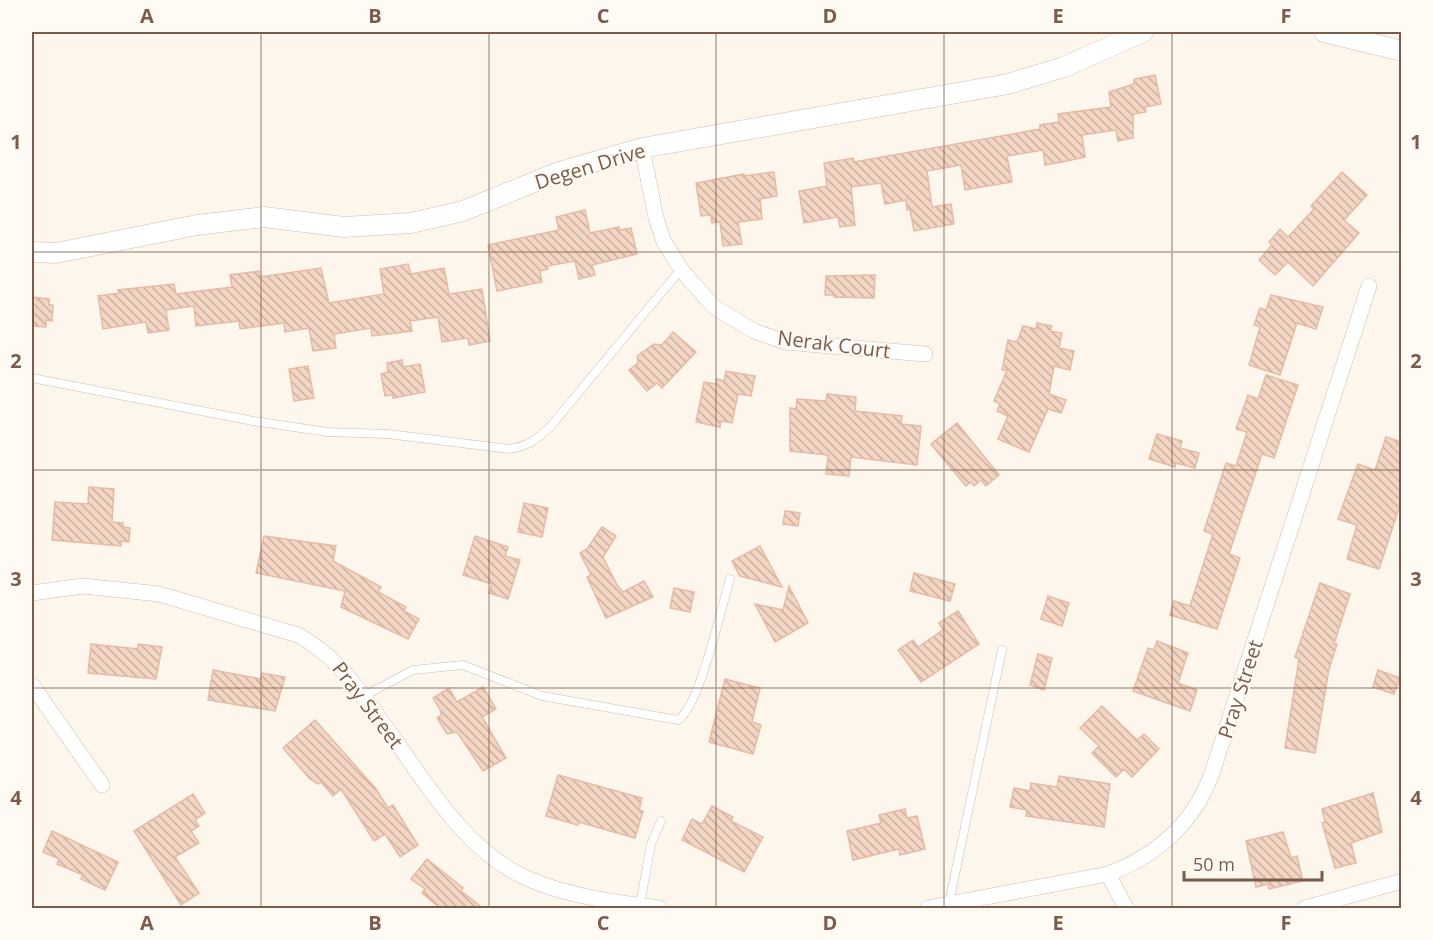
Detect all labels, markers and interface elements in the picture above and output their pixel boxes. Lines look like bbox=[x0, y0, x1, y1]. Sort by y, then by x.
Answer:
text: A bbox=[140, 2, 154, 29]
text: B bbox=[368, 2, 382, 29]
text: C bbox=[597, 2, 610, 29]
text: D bbox=[823, 2, 837, 29]
text: E bbox=[1052, 2, 1064, 29]
text: F bbox=[1281, 2, 1291, 29]
text: 1 bbox=[10, 128, 22, 155]
text: 1 bbox=[1410, 128, 1422, 155]
street label: Degen Drive bbox=[531, 136, 649, 196]
street label: Nerak Court bbox=[776, 324, 892, 364]
text: 2 bbox=[10, 347, 22, 374]
text: 2 bbox=[1410, 347, 1422, 374]
text: 3 bbox=[10, 565, 22, 592]
text: 3 bbox=[1410, 565, 1422, 592]
street label: Pray Street bbox=[1211, 636, 1269, 742]
street label: Pray Street bbox=[326, 656, 410, 754]
text: 4 bbox=[10, 784, 22, 811]
text: 4 bbox=[1410, 784, 1422, 811]
scale bar bbox=[1184, 844, 1322, 882]
text: 50 m bbox=[1193, 852, 1235, 876]
text: A bbox=[140, 909, 154, 936]
text: B bbox=[368, 909, 382, 936]
text: C bbox=[597, 909, 610, 936]
text: D bbox=[823, 909, 837, 936]
text: E bbox=[1052, 909, 1064, 936]
text: F bbox=[1281, 909, 1291, 936]

